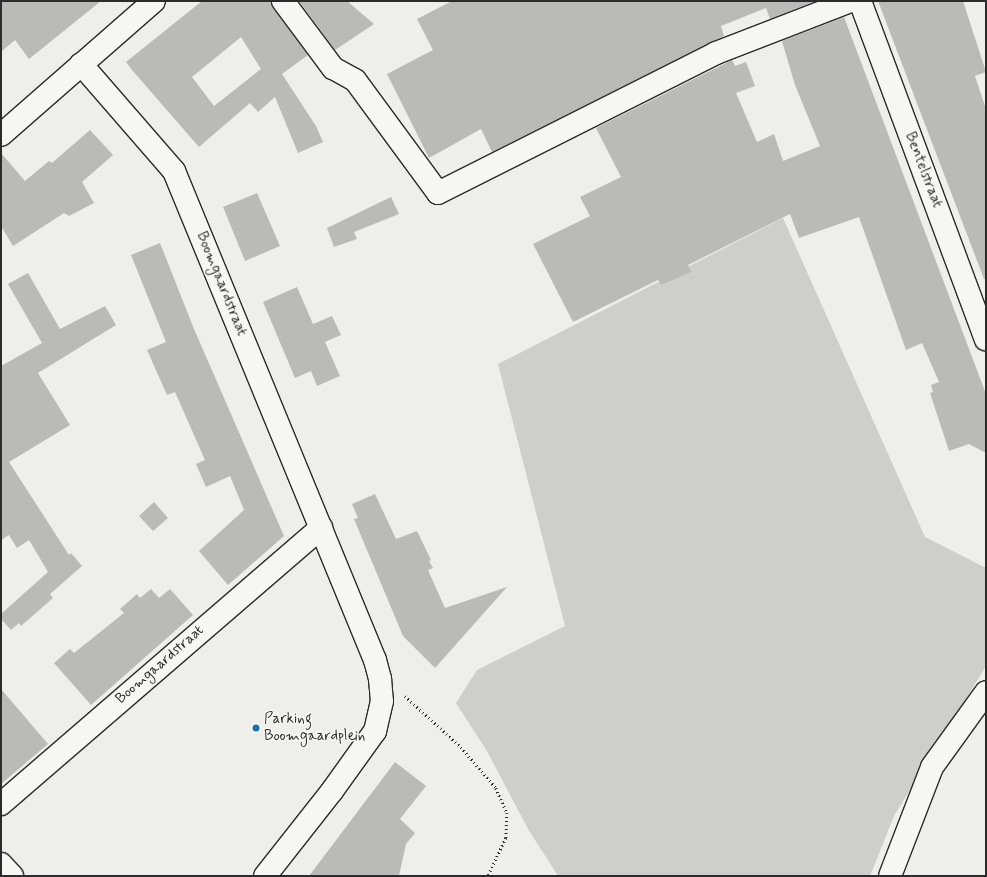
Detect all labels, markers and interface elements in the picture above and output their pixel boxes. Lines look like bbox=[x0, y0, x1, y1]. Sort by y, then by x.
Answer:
street label: Bentelstraat bbox=[900, 130, 946, 210]
street label: Boomgaardstraat bbox=[192, 229, 250, 339]
street label: Boomgaardstraat bbox=[112, 622, 208, 708]
place label: Parking Boomgaardplein bbox=[264, 710, 365, 745]
marker: Parking Boomgaardplein bbox=[251, 723, 261, 733]

